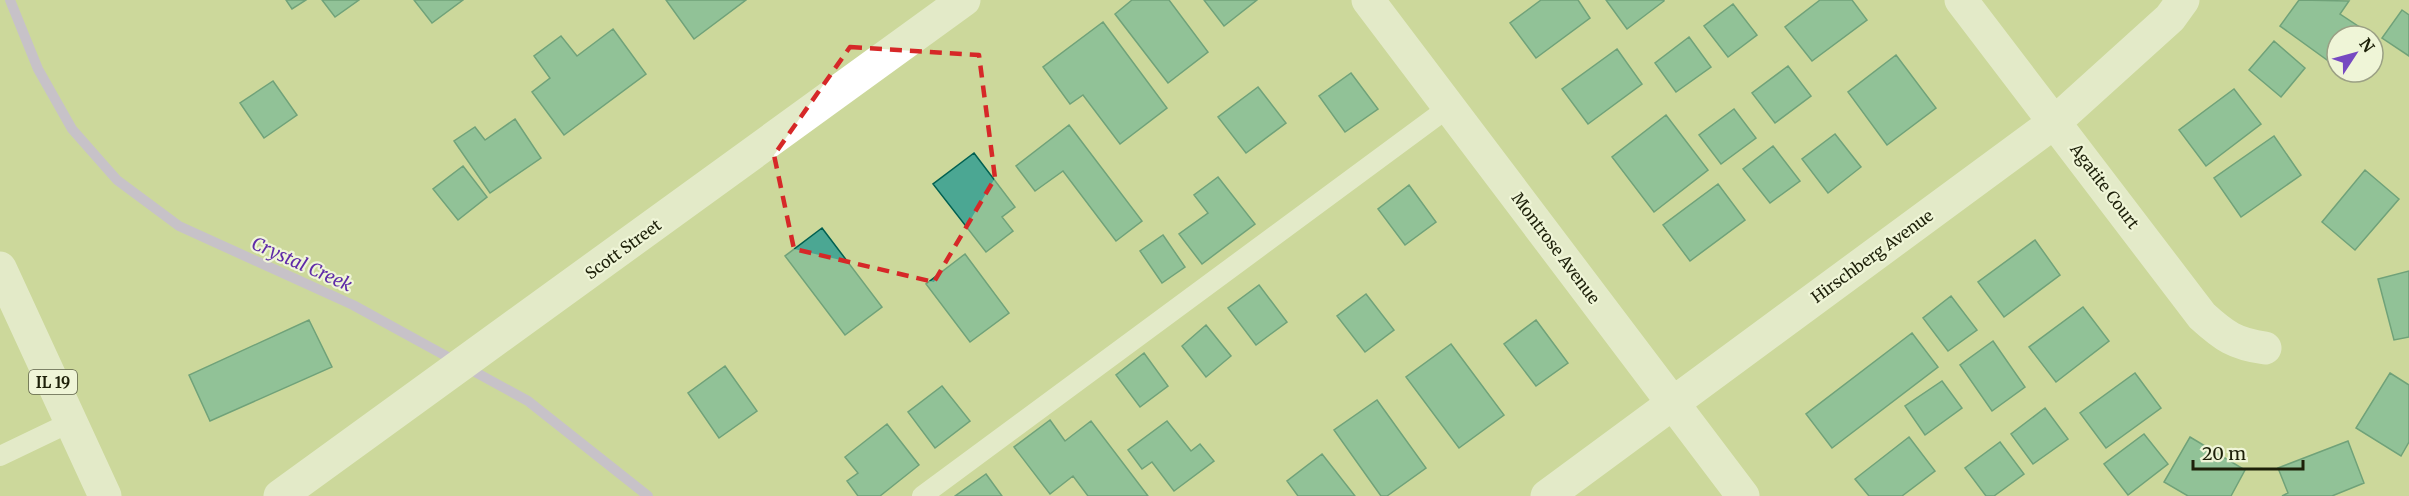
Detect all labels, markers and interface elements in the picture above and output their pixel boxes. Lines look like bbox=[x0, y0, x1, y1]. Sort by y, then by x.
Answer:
north arrow bbox=[2325, 24, 2385, 84]
text: N bbox=[2355, 34, 2379, 56]
street label: Agatite Court bbox=[2066, 139, 2144, 233]
street label: Montrose Avenue bbox=[1508, 188, 1604, 308]
street label: Hirschberg Avenue bbox=[1807, 205, 1937, 307]
street label: Scott Street bbox=[581, 214, 666, 283]
water label: Crystal Creek bbox=[248, 232, 356, 296]
road number: IL 19 bbox=[29, 370, 77, 394]
scale bar bbox=[2193, 433, 2302, 471]
text: 20 m bbox=[2202, 442, 2246, 465]

